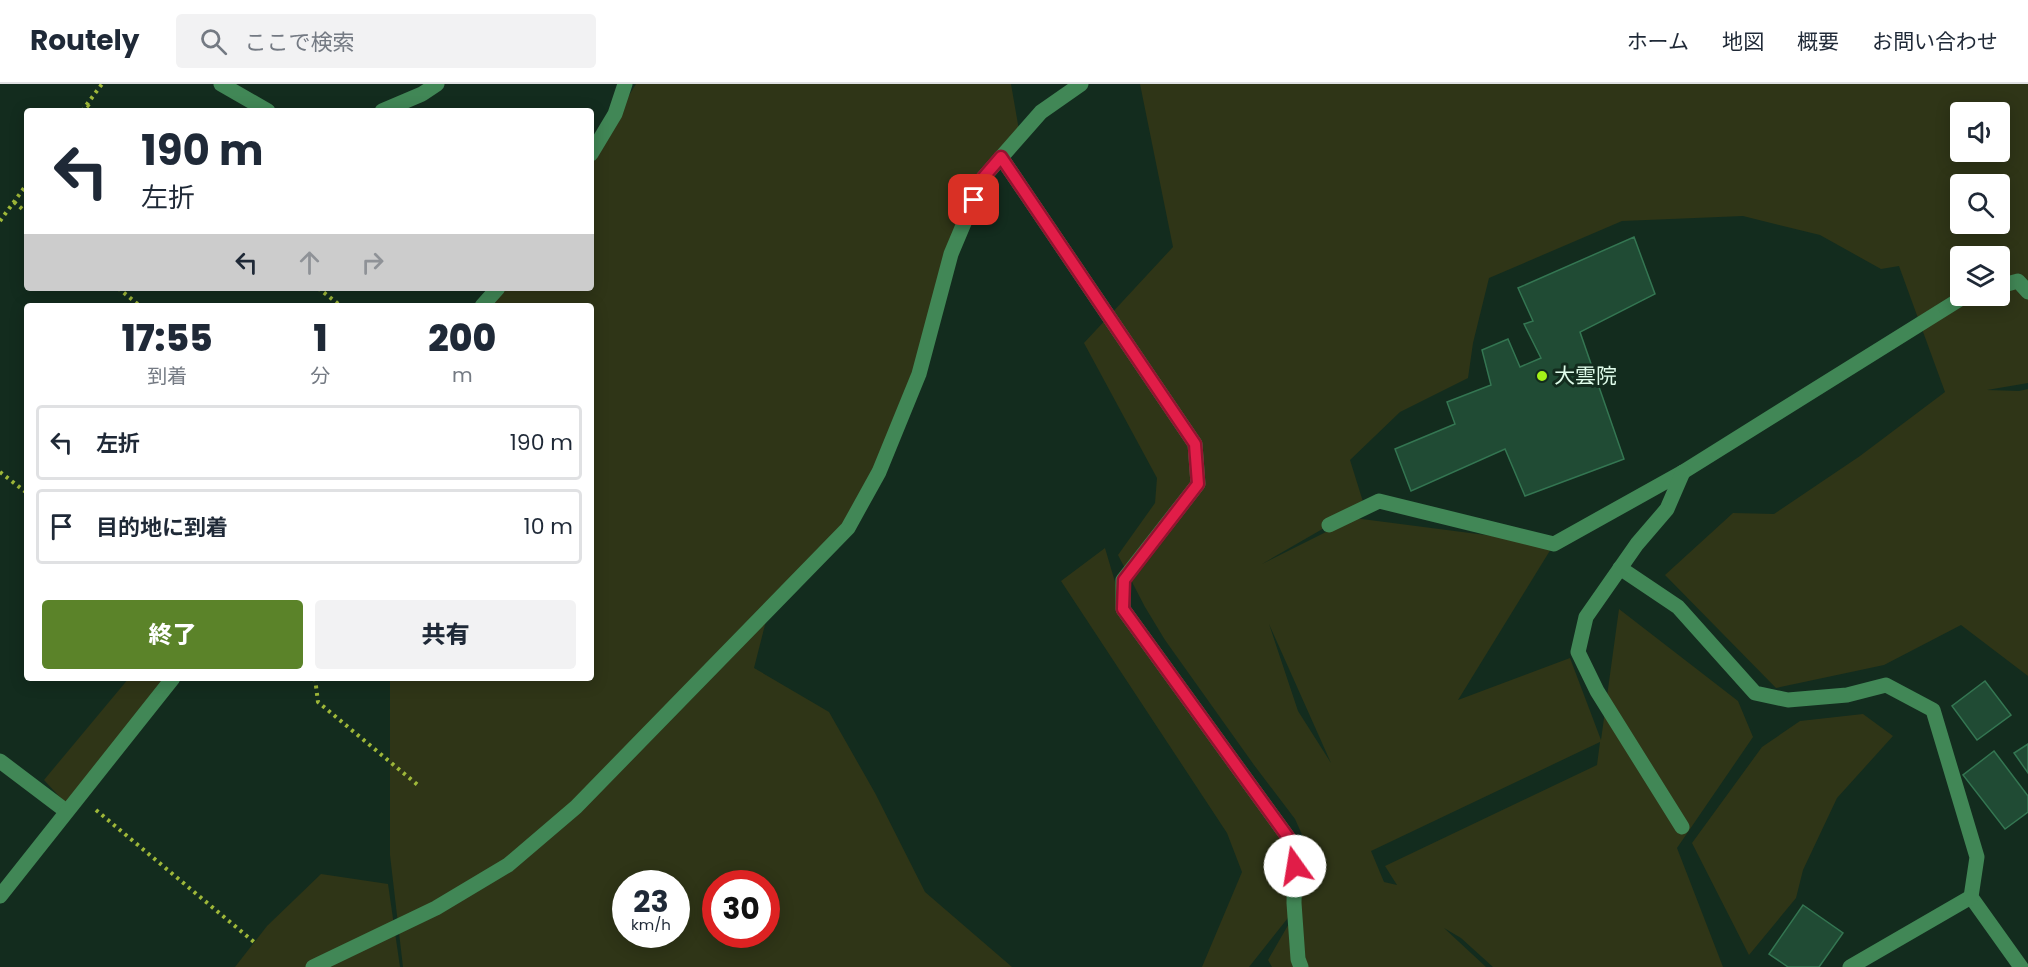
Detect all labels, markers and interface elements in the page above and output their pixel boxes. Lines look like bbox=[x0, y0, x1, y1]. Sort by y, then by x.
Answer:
search box bbox=[176, 14, 596, 68]
text: Routely bbox=[30, 21, 140, 60]
icon: search bbox=[197, 25, 230, 58]
text: ここで検索 bbox=[245, 27, 355, 58]
text: ホーム bbox=[1627, 27, 1689, 56]
text: 地図 bbox=[1722, 27, 1764, 56]
text: 概要 bbox=[1797, 27, 1839, 56]
text: お問い合わせ bbox=[1872, 27, 1998, 56]
map controls bbox=[1950, 102, 2010, 306]
button: sound bbox=[1950, 102, 2010, 162]
text: 190 m bbox=[141, 121, 263, 180]
icon: left bbox=[42, 132, 120, 210]
pin bbox=[948, 174, 999, 225]
button: search bbox=[1950, 174, 2010, 234]
text: 左折 bbox=[141, 179, 195, 216]
icon: arrive bbox=[957, 183, 990, 216]
icon: left bbox=[230, 246, 263, 279]
icon: ahead bbox=[293, 246, 326, 279]
icon: right bbox=[356, 246, 389, 279]
button: layers bbox=[1950, 246, 2010, 306]
text: 17:55 bbox=[122, 313, 213, 364]
text: 1 bbox=[314, 313, 327, 364]
text: 200 bbox=[428, 313, 496, 364]
text: m bbox=[452, 361, 473, 389]
place label: 大雲院 bbox=[1554, 361, 1617, 390]
text: 到着 bbox=[147, 362, 187, 390]
text: 分 bbox=[310, 362, 330, 390]
marker: 大雲院 bbox=[1535, 369, 1549, 383]
icon: left bbox=[45, 426, 78, 459]
text: 190 m bbox=[510, 427, 573, 458]
text: 左折 bbox=[96, 428, 140, 459]
icon: arrive bbox=[45, 510, 78, 543]
text: 10 m bbox=[524, 511, 573, 542]
text: 目的地に到着 bbox=[96, 512, 228, 543]
button: 終了 bbox=[42, 600, 303, 669]
button: 共有 bbox=[315, 600, 576, 669]
position arrow bbox=[1263, 834, 1327, 898]
speed limit sign: 30 bbox=[702, 870, 780, 948]
text: 23 bbox=[633, 880, 669, 923]
text: km/h bbox=[631, 914, 671, 935]

